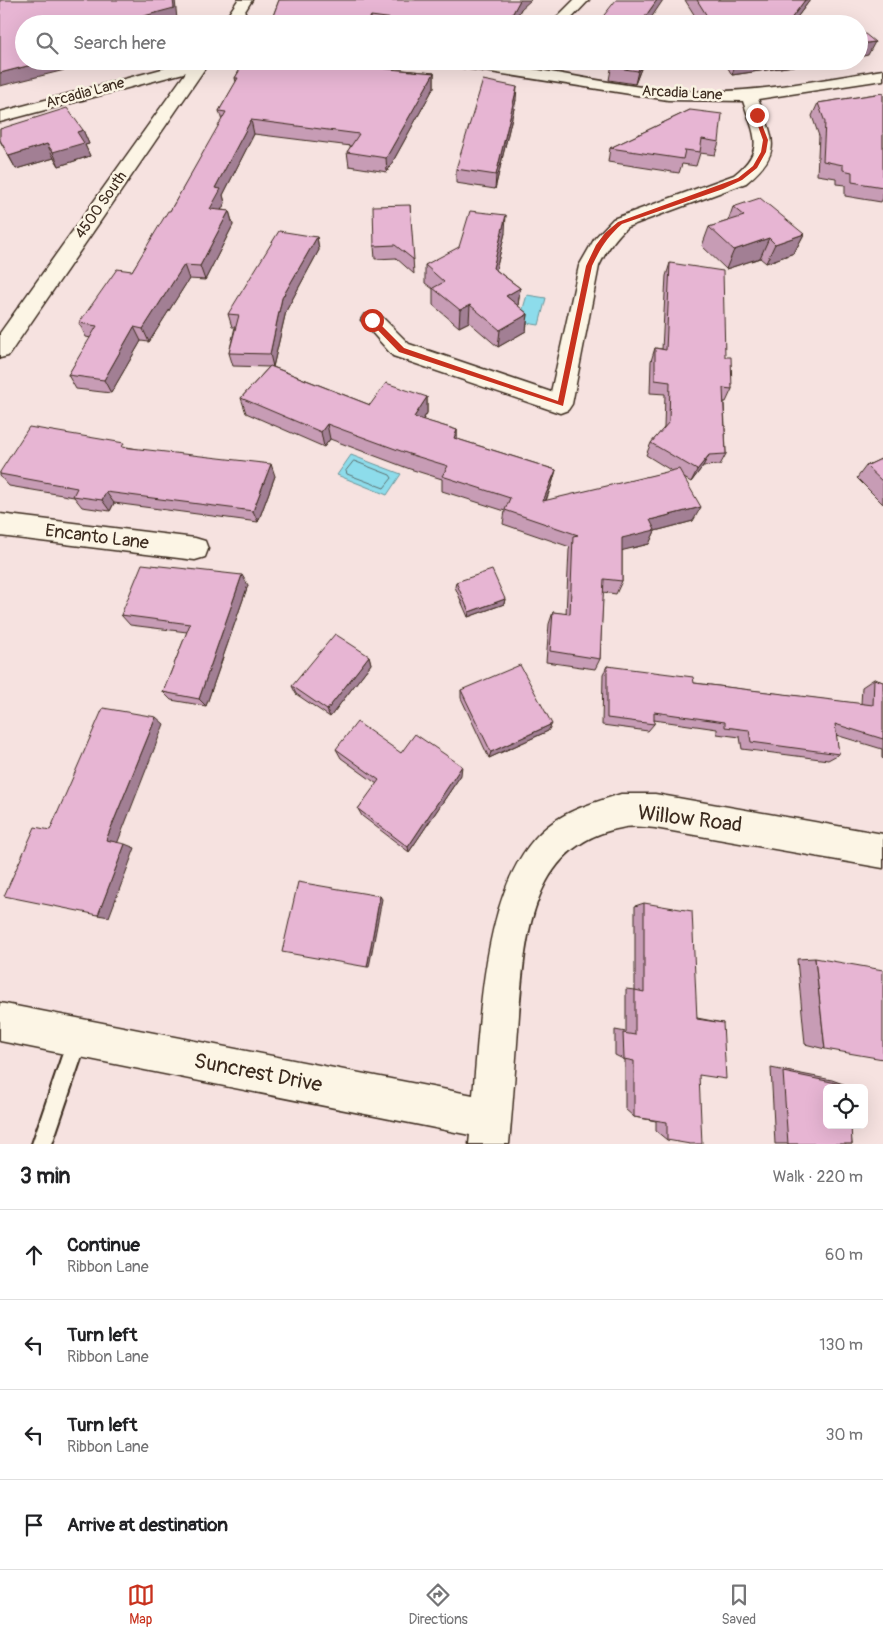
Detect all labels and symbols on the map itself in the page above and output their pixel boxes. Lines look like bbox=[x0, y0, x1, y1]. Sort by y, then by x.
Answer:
street label: Arcadia Lane bbox=[44, 73, 127, 113]
street label: Arcadia Lane bbox=[641, 81, 723, 105]
route end bbox=[746, 104, 769, 127]
street label: 4500 South bbox=[71, 168, 131, 242]
route start bbox=[361, 309, 384, 332]
street label: Encanto Lane bbox=[44, 519, 150, 555]
street label: Willow Road bbox=[636, 799, 744, 839]
street label: Suncrest Drive bbox=[192, 1047, 325, 1099]

